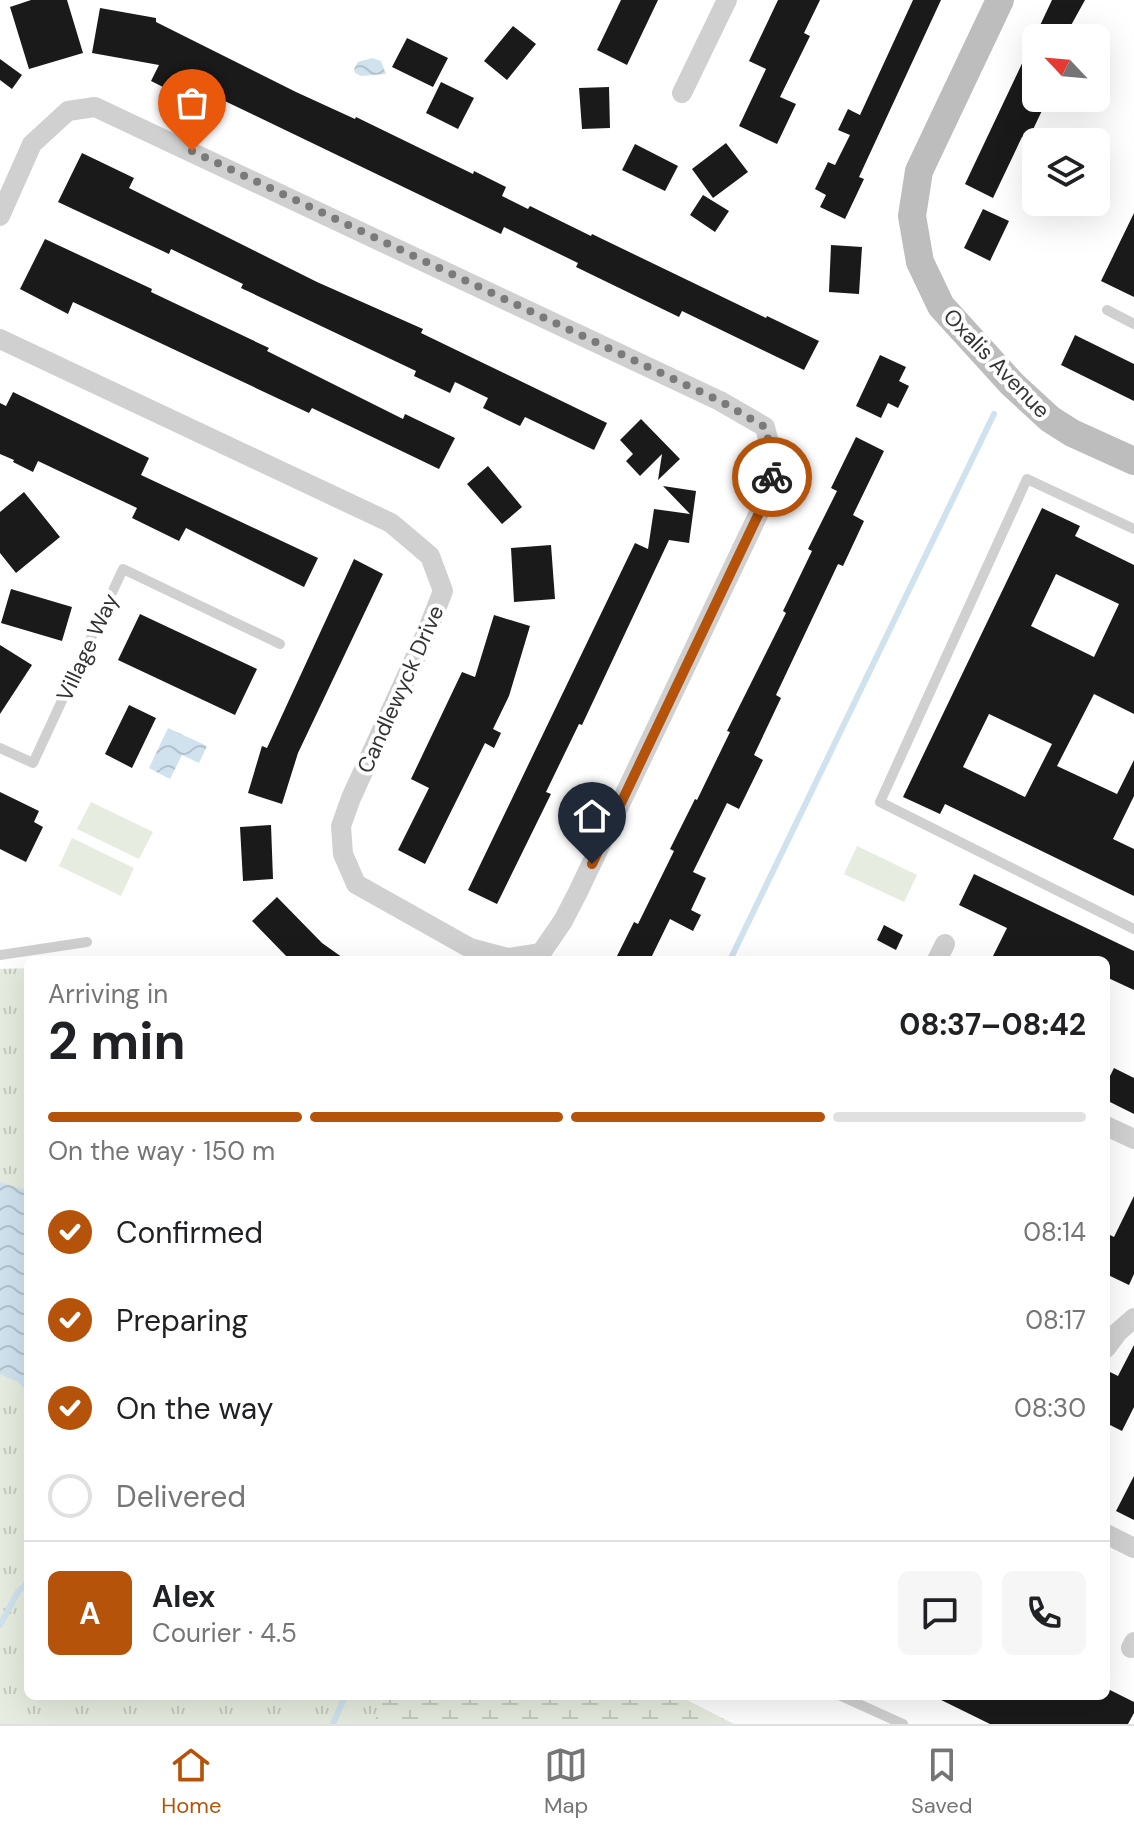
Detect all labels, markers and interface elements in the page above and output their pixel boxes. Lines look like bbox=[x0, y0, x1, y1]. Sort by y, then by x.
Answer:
north arrow bbox=[1022, 24, 1110, 112]
map controls bbox=[1022, 24, 1110, 216]
pin bbox=[158, 69, 226, 151]
icon: bag bbox=[170, 81, 214, 125]
button: layers bbox=[1022, 128, 1110, 216]
street label: Oxalis Avenue bbox=[937, 302, 1056, 424]
courier bbox=[732, 437, 812, 517]
icon: bike bbox=[750, 455, 794, 499]
street label: Village Way bbox=[50, 588, 125, 706]
street label: Candlewyck Drive bbox=[350, 601, 450, 778]
pin bbox=[558, 782, 626, 864]
icon: home bbox=[570, 794, 614, 838]
text: Arriving in bbox=[48, 977, 168, 1011]
text: 08:37–08:42 bbox=[899, 1005, 1086, 1044]
text: 2 min bbox=[48, 1007, 186, 1075]
text: On the way · 150 m bbox=[48, 1134, 275, 1168]
icon: check bbox=[48, 1210, 92, 1254]
text: Confirmed bbox=[116, 1213, 263, 1252]
text: 08:14 bbox=[1023, 1215, 1086, 1249]
icon: check bbox=[48, 1298, 92, 1342]
text: Preparing bbox=[116, 1301, 248, 1340]
text: 08:17 bbox=[1025, 1303, 1086, 1337]
icon: check bbox=[48, 1386, 92, 1430]
text: On the way bbox=[116, 1389, 273, 1428]
text: 08:30 bbox=[1014, 1391, 1086, 1425]
text: Delivered bbox=[116, 1477, 246, 1516]
button: chat bbox=[898, 1571, 982, 1655]
button: phone bbox=[1002, 1571, 1086, 1655]
text: Alex bbox=[152, 1577, 215, 1616]
text: A bbox=[79, 1594, 101, 1633]
text: Courier · 4.5 bbox=[152, 1616, 297, 1650]
tab: Home bbox=[161, 1743, 221, 1820]
tab: Map bbox=[544, 1743, 588, 1820]
tab: Saved bbox=[911, 1743, 973, 1820]

